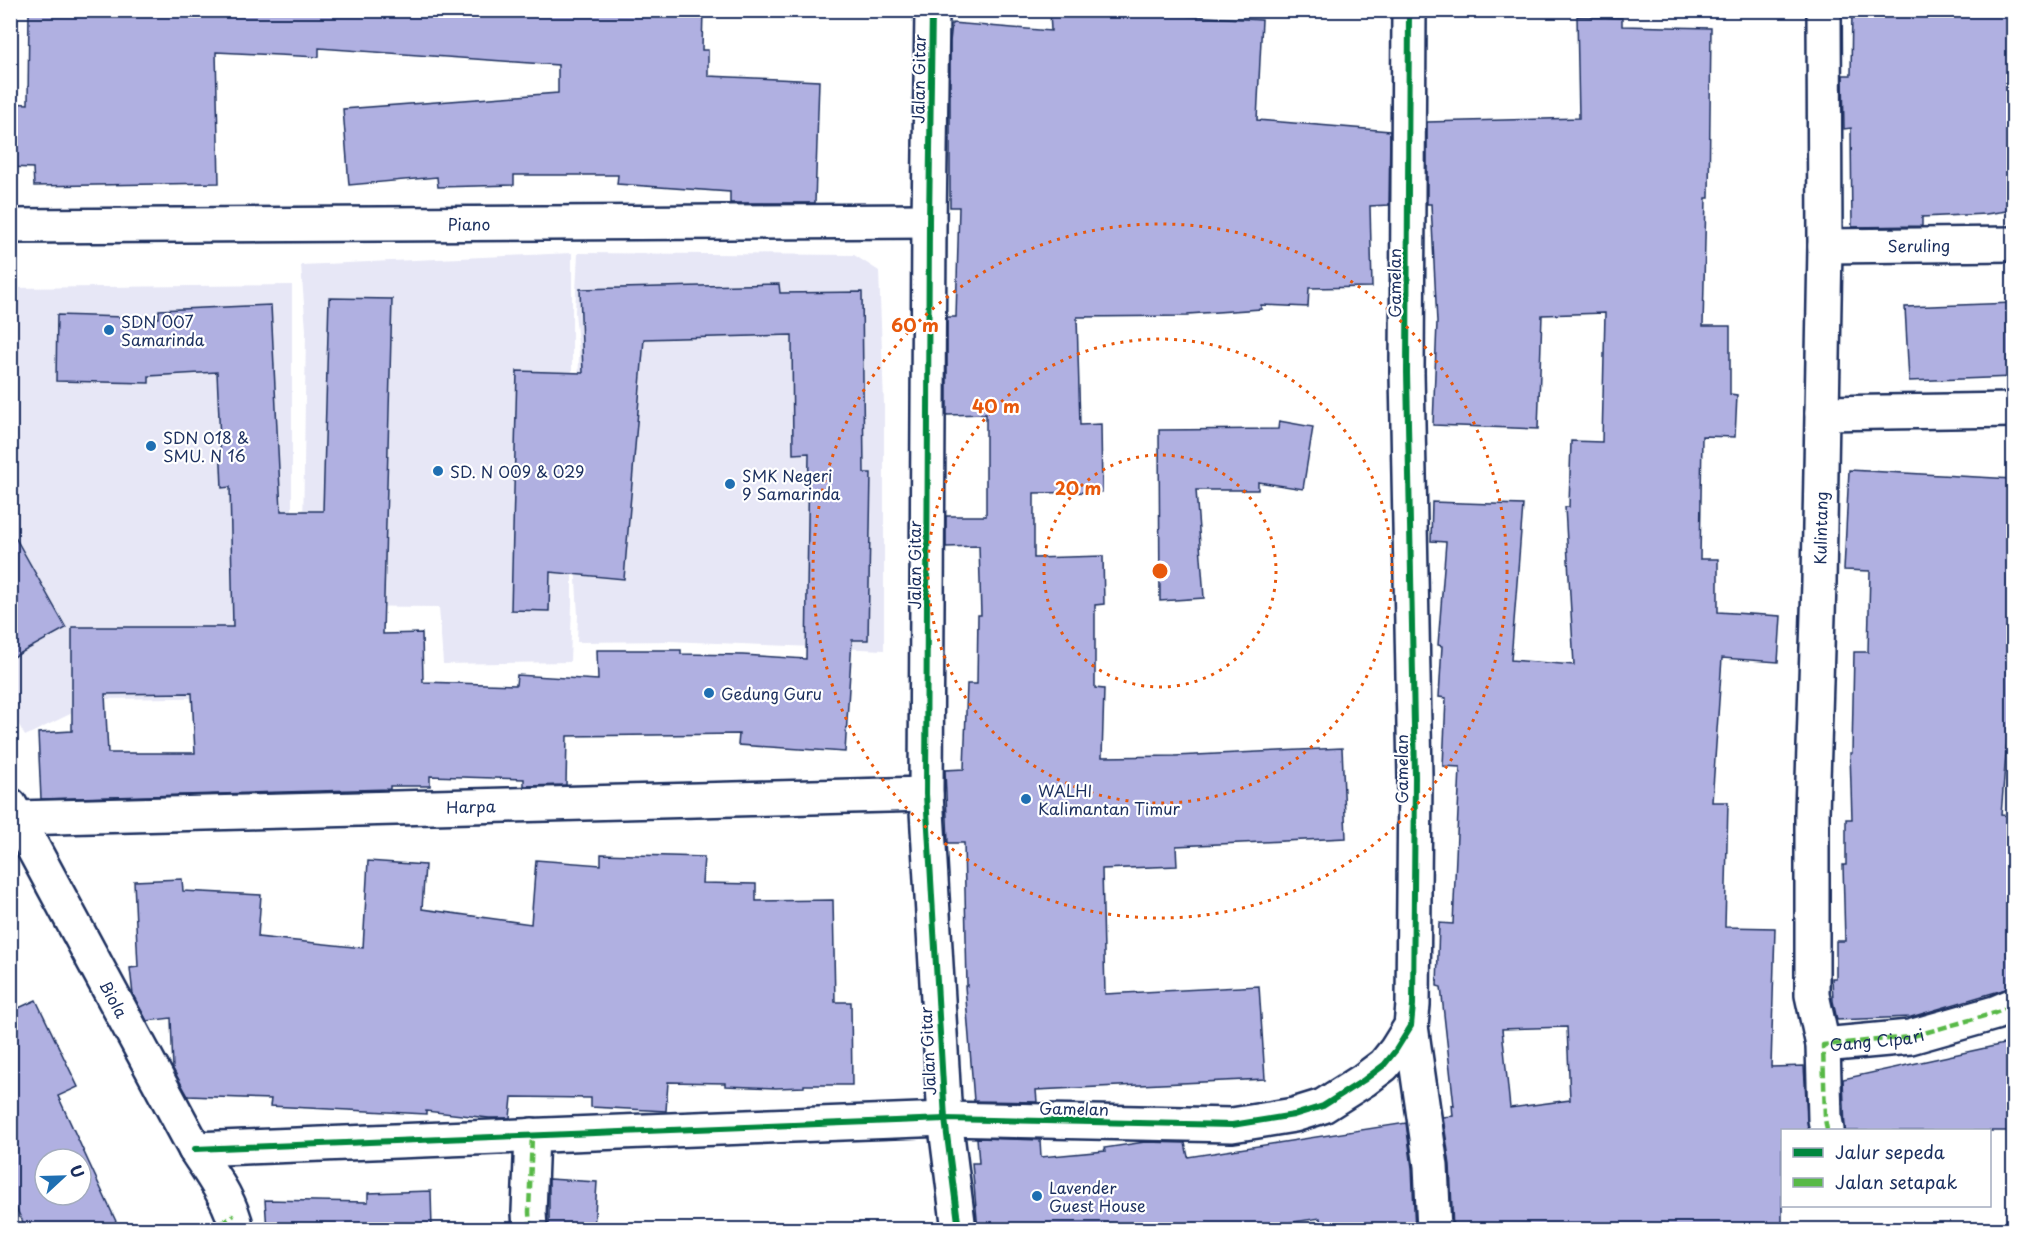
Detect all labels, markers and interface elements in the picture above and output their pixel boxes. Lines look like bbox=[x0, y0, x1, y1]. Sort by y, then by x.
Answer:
street label: Jalan Gitar bbox=[905, 34, 931, 124]
street label: Piano bbox=[448, 211, 491, 236]
street label: Seruling bbox=[1888, 233, 1950, 257]
street label: Gamelan bbox=[1382, 248, 1406, 318]
place label: SDN 007 Samarinda bbox=[121, 309, 205, 351]
text: 60 m bbox=[891, 311, 939, 338]
marker: SDN 007 Samarinda bbox=[102, 323, 116, 337]
text: 40 m bbox=[972, 392, 1020, 419]
place label: SDN 018 & SMU. N 16 bbox=[163, 425, 249, 467]
marker: SDN 018 & SMU. N 16 bbox=[144, 439, 158, 453]
place label: SD. N 009 & 029 bbox=[450, 459, 584, 483]
place label: SMK Negeri 9 Samarinda bbox=[742, 463, 841, 505]
marker: SD. N 009 & 029 bbox=[431, 464, 445, 478]
text: 20 m bbox=[1055, 474, 1101, 501]
marker: SMK Negeri 9 Samarinda bbox=[723, 477, 737, 491]
street label: Kulintang bbox=[1807, 491, 1833, 565]
street label: Jalan Gitar bbox=[902, 520, 926, 610]
centre of rings bbox=[1150, 561, 1170, 581]
place label: Gedung Guru bbox=[721, 681, 822, 705]
marker: Gedung Guru bbox=[702, 686, 716, 700]
street label: Gamelan bbox=[1389, 734, 1413, 804]
place label: WALHI Kalimantan Timur bbox=[1038, 778, 1181, 820]
marker: WALHI Kalimantan Timur bbox=[1019, 792, 1033, 806]
street label: Harpa bbox=[446, 793, 496, 819]
street label: Biola bbox=[94, 976, 134, 1022]
street label: Jalan Gitar bbox=[913, 1005, 941, 1096]
street label: Gang Cipari bbox=[1828, 1022, 1927, 1056]
street label: Gamelan bbox=[1039, 1095, 1109, 1121]
legend bbox=[1781, 1129, 1991, 1207]
text: Jalur sepeda bbox=[1835, 1138, 1945, 1165]
north arrow bbox=[33, 1147, 93, 1207]
text: U bbox=[64, 1161, 91, 1181]
text: Jalan setapak bbox=[1835, 1168, 1957, 1195]
place label: Lavender Guest House bbox=[1049, 1175, 1146, 1217]
marker: Lavender Guest House bbox=[1030, 1189, 1044, 1203]

